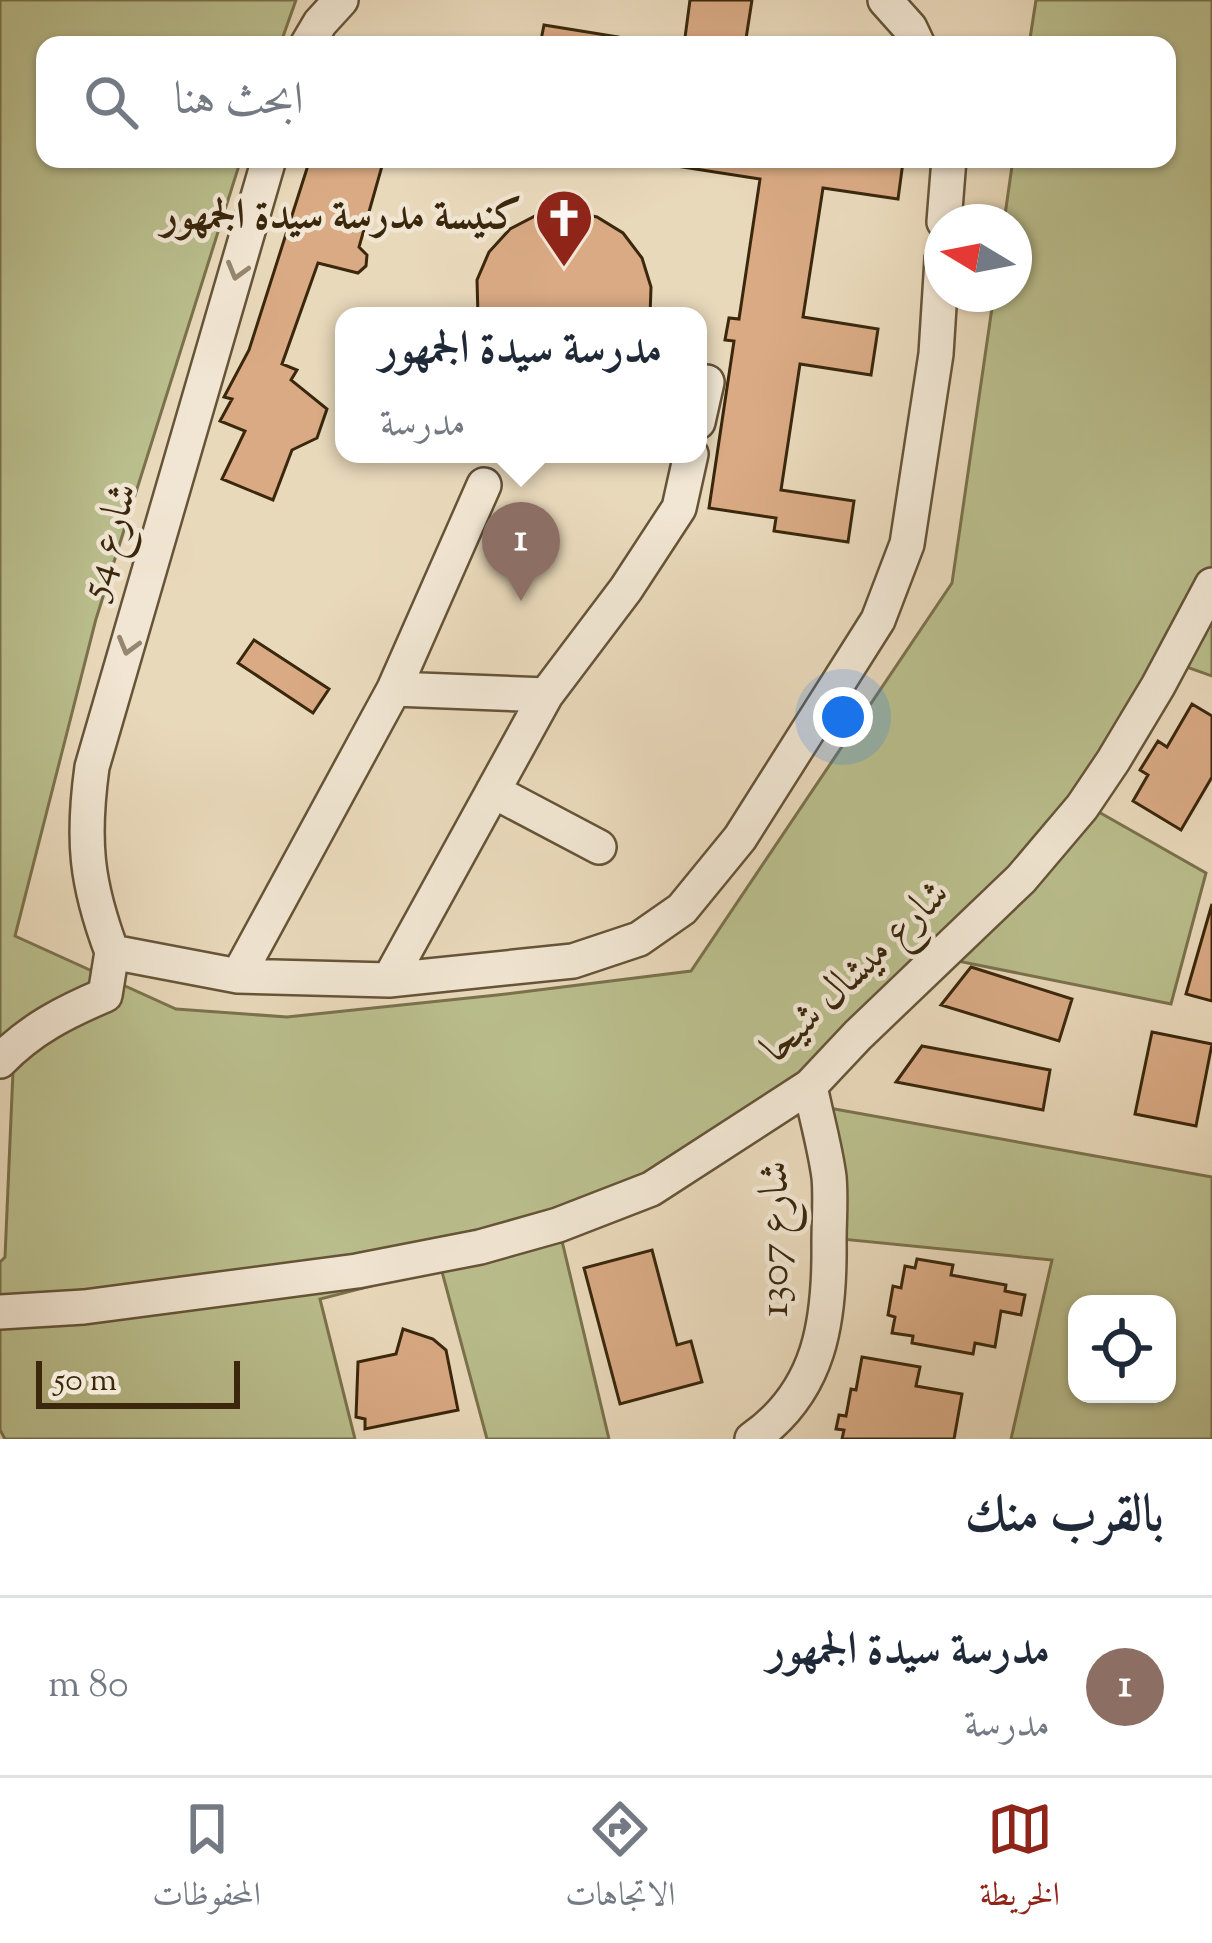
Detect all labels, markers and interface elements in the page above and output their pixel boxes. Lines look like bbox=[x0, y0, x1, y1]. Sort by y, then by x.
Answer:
search box bbox=[36, 36, 1176, 168]
icon: search bbox=[78, 69, 144, 135]
text: ابحث هنا bbox=[174, 70, 304, 135]
church icon: كنيسة مدرسة سيدة الجمهور bbox=[533, 187, 595, 269]
place label: كنيسة مدرسة سيدة الجمهور bbox=[157, 188, 522, 248]
north arrow bbox=[924, 204, 1032, 312]
one-way arrow bbox=[226, 260, 251, 281]
popup bbox=[335, 307, 707, 463]
text: مدرسة سيدة الجمهور bbox=[380, 319, 662, 384]
text: مدرسة bbox=[380, 398, 466, 454]
street label: شارع 54 bbox=[65, 476, 157, 608]
pin: 1 bbox=[482, 502, 560, 601]
one-way arrow bbox=[117, 635, 142, 656]
your location bbox=[813, 687, 873, 747]
street label: شارع ميشال شيحا bbox=[749, 867, 966, 1079]
street label: شارع 1307 bbox=[747, 1161, 808, 1317]
map controls bbox=[1068, 1295, 1176, 1403]
button: locate bbox=[1068, 1295, 1176, 1403]
scale bar bbox=[36, 1355, 240, 1408]
text: 50 m bbox=[54, 1358, 117, 1406]
text: بالقرب منك bbox=[965, 1481, 1164, 1554]
text: مدرسة سيدة الجمهور bbox=[767, 1620, 1050, 1685]
text: 80 m bbox=[48, 1659, 129, 1715]
text: 1 bbox=[1118, 1659, 1132, 1715]
text: مدرسة bbox=[964, 1699, 1050, 1755]
tab: المحفوظات bbox=[152, 1796, 261, 1926]
tab: الاتجاهات bbox=[565, 1796, 675, 1926]
tab: الخريطة bbox=[980, 1796, 1060, 1926]

